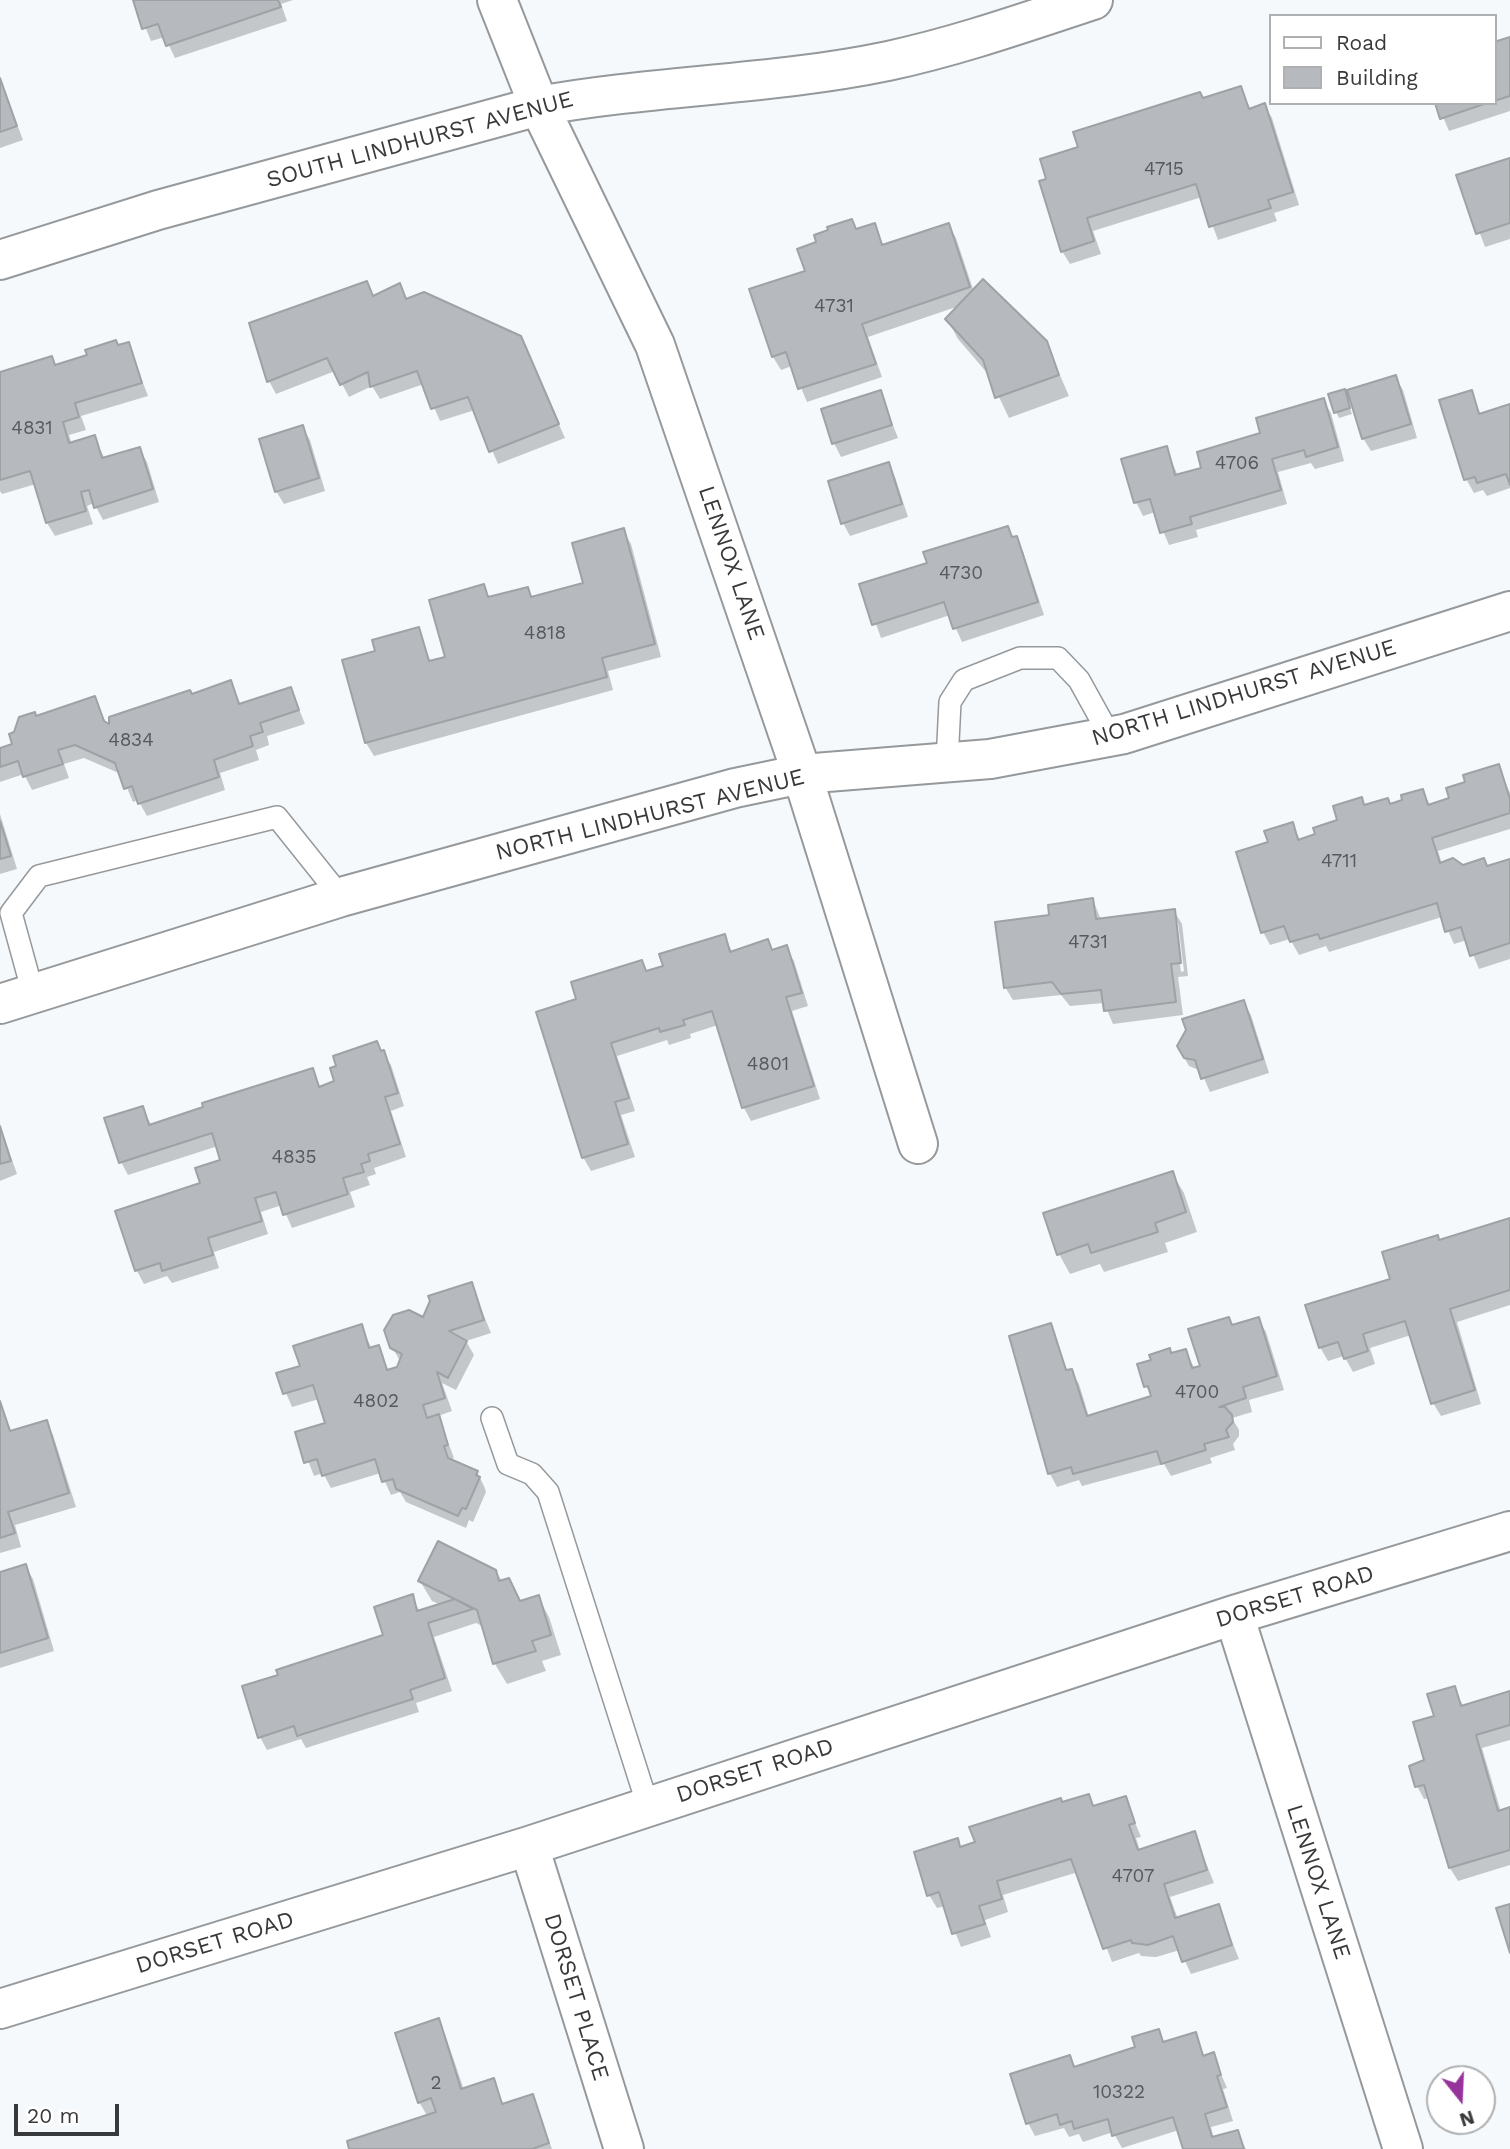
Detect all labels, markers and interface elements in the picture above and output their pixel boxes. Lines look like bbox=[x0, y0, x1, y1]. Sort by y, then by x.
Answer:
legend bbox=[1268, 14, 1496, 105]
text: Road bbox=[1336, 30, 1387, 55]
text: Building bbox=[1336, 65, 1418, 90]
street label: SOUTH LINDHURST AVENUE bbox=[264, 86, 576, 194]
house number: 4715 bbox=[1144, 158, 1184, 180]
house number: 4731 bbox=[814, 295, 854, 317]
house number: 4831 bbox=[11, 417, 53, 439]
house number: 4706 bbox=[1215, 452, 1259, 474]
street label: LENNOX LANE bbox=[692, 482, 770, 644]
house number: 4730 bbox=[939, 562, 983, 584]
house number: 4818 bbox=[524, 622, 566, 644]
street label: NORTH LINDHURST AVENUE bbox=[1088, 633, 1400, 753]
house number: 4834 bbox=[108, 729, 154, 751]
street label: NORTH LINDHURST AVENUE bbox=[493, 763, 807, 867]
house number: 4711 bbox=[1321, 850, 1357, 872]
house number: 4731 bbox=[1068, 931, 1108, 953]
house number: 4801 bbox=[747, 1053, 789, 1075]
house number: 4835 bbox=[271, 1146, 317, 1168]
house number: 4700 bbox=[1175, 1381, 1219, 1403]
house number: 4802 bbox=[353, 1390, 399, 1412]
street label: DORSET ROAD bbox=[1213, 1560, 1377, 1634]
street label: DORSET ROAD bbox=[673, 1733, 837, 1809]
street label: LENNOX LANE bbox=[1280, 1801, 1356, 1963]
house number: 4707 bbox=[1111, 1865, 1155, 1887]
street label: DORSET ROAD bbox=[133, 1906, 297, 1980]
street label: DORSET PLACE bbox=[537, 1910, 615, 2084]
north arrow bbox=[1426, 2065, 1496, 2135]
house number: 2 bbox=[430, 2072, 442, 2094]
house number: 10322 bbox=[1093, 2081, 1145, 2103]
scale bar bbox=[18, 2090, 122, 2134]
text: 20 m bbox=[27, 2103, 79, 2128]
text: N bbox=[1457, 2105, 1477, 2132]

